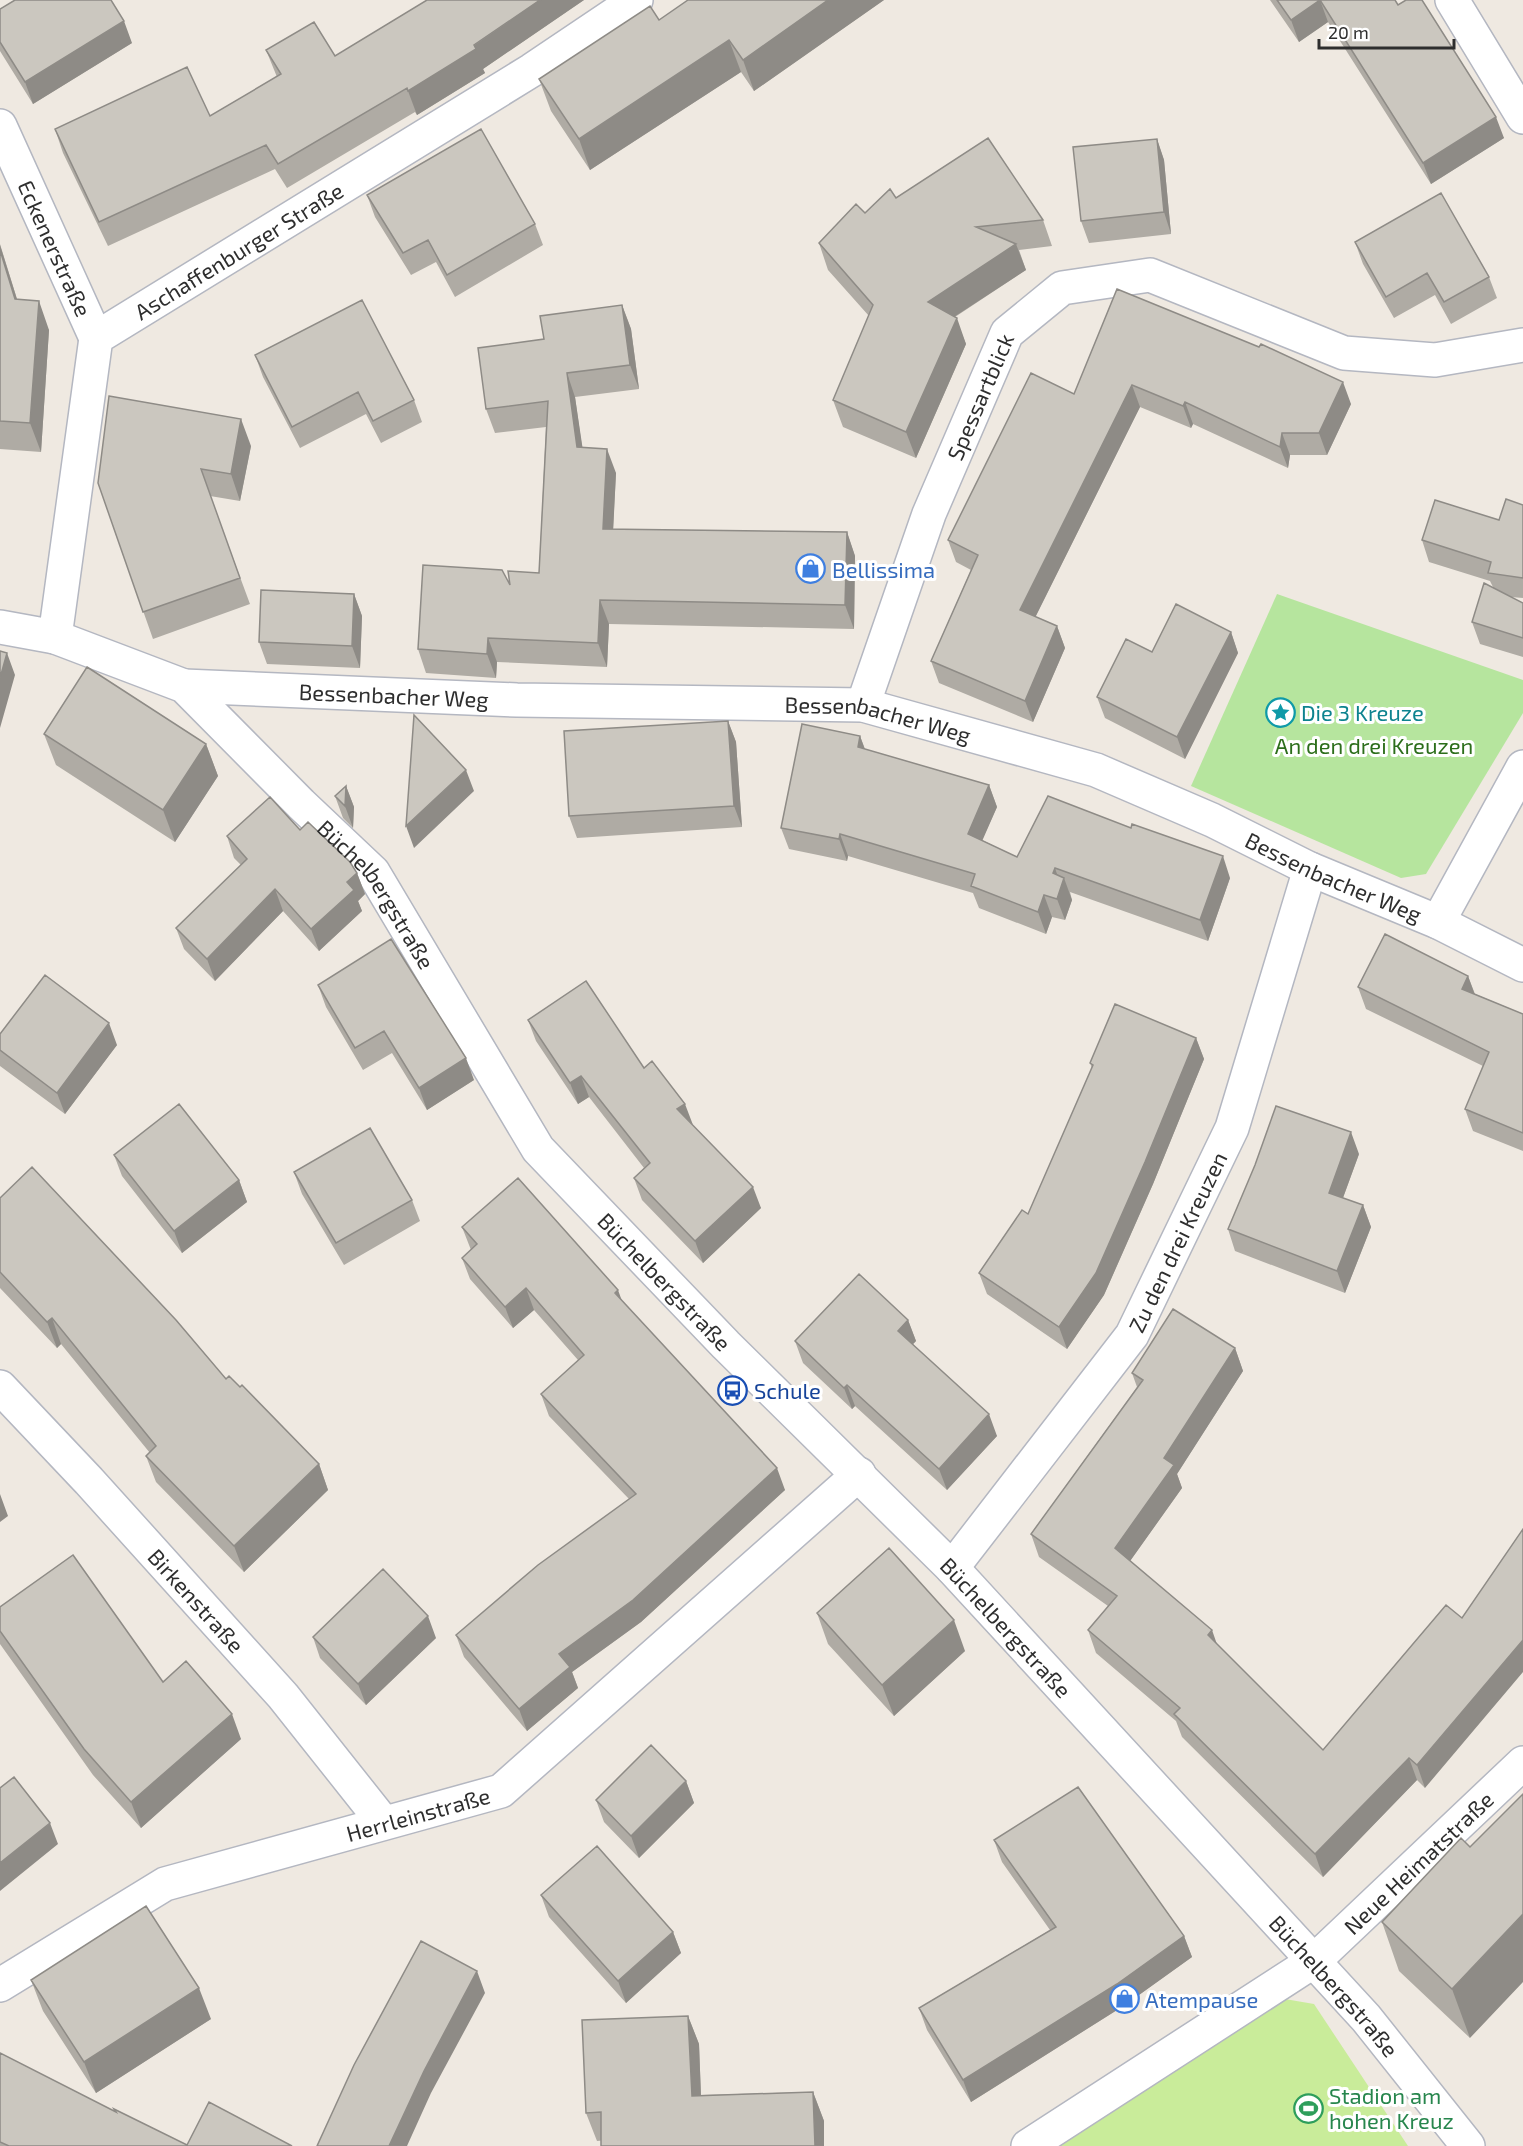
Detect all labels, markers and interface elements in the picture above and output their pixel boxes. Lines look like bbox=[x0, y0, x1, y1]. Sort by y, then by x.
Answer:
scale bar bbox=[1319, 12, 1454, 50]
text: 20 m bbox=[1328, 21, 1369, 43]
street label: Eckenerstraße bbox=[13, 176, 97, 320]
street label: Aschaffenburger Straße bbox=[130, 176, 348, 324]
street label: Spessartblick bbox=[941, 329, 1018, 464]
shop icon: Bellissima bbox=[795, 553, 827, 585]
place label: Bellissima bbox=[832, 556, 935, 582]
street label: Bessenbacher Weg bbox=[298, 678, 489, 712]
street label: Bessenbacher Weg bbox=[784, 691, 974, 748]
place icon: Die 3 Kreuze bbox=[1264, 696, 1296, 728]
place label: Die 3 Kreuze bbox=[1301, 699, 1424, 725]
park label: An den drei Kreuzen bbox=[1275, 732, 1473, 758]
street label: Büchelbergstraße bbox=[313, 814, 441, 973]
street label: Bessenbacher Weg bbox=[1241, 826, 1426, 927]
street label: Zu den drei Kreuzen bbox=[1122, 1147, 1232, 1336]
street label: Büchelbergstraße bbox=[593, 1207, 737, 1356]
bus stop icon: Schule bbox=[717, 1374, 749, 1406]
place label: Schule bbox=[754, 1377, 821, 1403]
street label: Birkenstraße bbox=[143, 1543, 250, 1657]
street label: Büchelbergstraße bbox=[936, 1552, 1077, 1702]
street label: Herrleinstraße bbox=[343, 1782, 493, 1846]
street label: Neue Heimatstraße bbox=[1338, 1786, 1498, 1939]
street label: Büchelbergstraße bbox=[1265, 1909, 1404, 2061]
shop icon: Atempause bbox=[1108, 1983, 1140, 2015]
place label: Atempause bbox=[1145, 1986, 1258, 2012]
place label: Stadion am hohen Kreuz bbox=[1329, 2082, 1454, 2133]
sports icon: Stadion am hohen Kreuz bbox=[1292, 2092, 1324, 2124]

